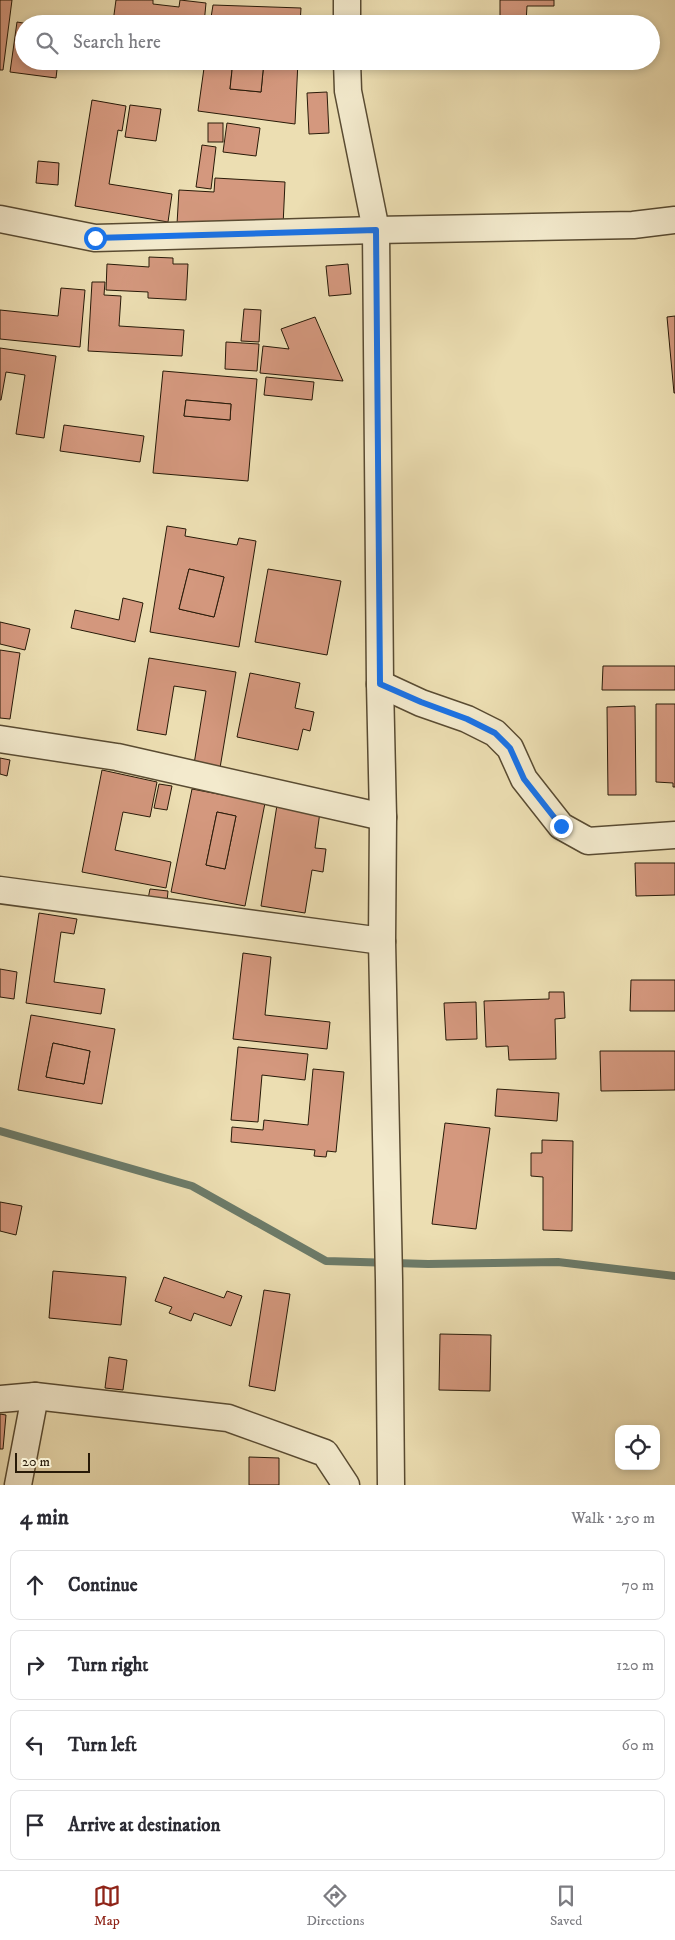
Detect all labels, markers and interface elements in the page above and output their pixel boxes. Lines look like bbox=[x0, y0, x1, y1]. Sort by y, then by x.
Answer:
search box bbox=[15, 15, 660, 70]
icon: search bbox=[33, 29, 61, 57]
text: Search here bbox=[73, 31, 161, 54]
route start bbox=[84, 227, 107, 250]
route end bbox=[550, 815, 573, 838]
map controls bbox=[615, 1425, 660, 1470]
button: locate bbox=[615, 1425, 660, 1470]
scale bar bbox=[15, 1450, 90, 1473]
text: 20 m bbox=[22, 1453, 50, 1471]
text: 4 min bbox=[20, 1505, 69, 1531]
text: Walk · 250 m bbox=[571, 1508, 655, 1528]
icon: ahead bbox=[21, 1571, 49, 1599]
text: Continue bbox=[68, 1574, 138, 1597]
text: 70 m bbox=[622, 1575, 654, 1595]
icon: right bbox=[21, 1651, 49, 1679]
text: Turn right bbox=[68, 1654, 148, 1677]
text: 120 m bbox=[616, 1655, 654, 1675]
icon: left bbox=[21, 1731, 49, 1759]
text: Turn left bbox=[68, 1734, 137, 1757]
text: 60 m bbox=[622, 1735, 654, 1755]
icon: arrive bbox=[21, 1811, 49, 1839]
text: Arrive at destination bbox=[68, 1814, 220, 1837]
tab: Map bbox=[93, 1882, 121, 1930]
tab: Directions bbox=[306, 1882, 364, 1930]
tab: Saved bbox=[550, 1882, 582, 1930]

